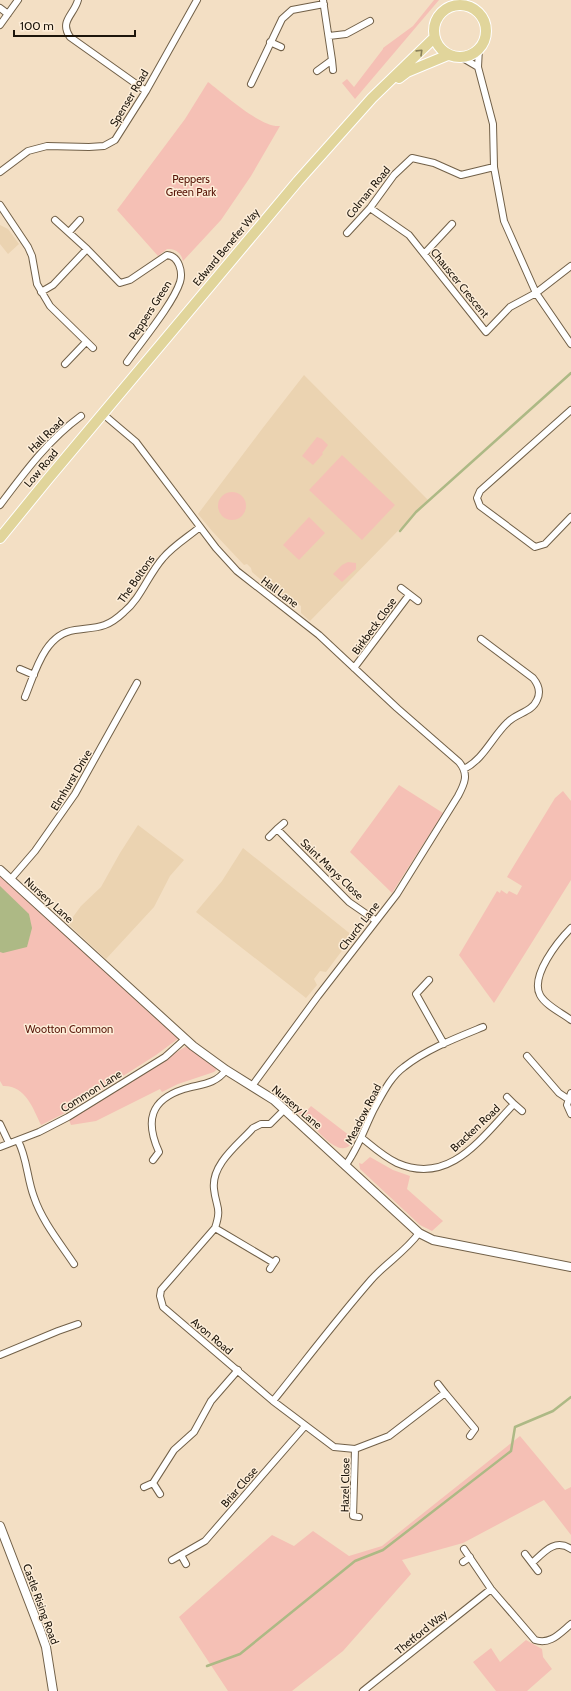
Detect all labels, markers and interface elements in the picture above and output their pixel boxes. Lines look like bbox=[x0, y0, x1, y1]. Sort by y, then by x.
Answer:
scale bar bbox=[14, 12, 135, 38]
text: 100 m bbox=[20, 18, 54, 33]
one-way arrow bbox=[415, 49, 423, 56]
street label: Spenser Road bbox=[106, 67, 152, 129]
street label: Colman Road bbox=[343, 163, 393, 221]
park label: Peppers Green Park bbox=[166, 172, 216, 199]
street label: Edward Benefer Way bbox=[190, 205, 263, 289]
street label: Chauscer Crescent bbox=[428, 245, 492, 321]
street label: Peppers Green bbox=[126, 278, 174, 342]
street label: Hall Road bbox=[25, 415, 67, 455]
street label: Low Road bbox=[21, 446, 61, 490]
street label: The Boltons bbox=[114, 552, 158, 606]
street label: Hall Lane bbox=[259, 573, 302, 611]
street label: Birkbeck Close bbox=[349, 595, 400, 657]
street label: Elmhurst Drive bbox=[47, 747, 95, 813]
street label: Saint Marys Close bbox=[298, 835, 367, 903]
street label: Nursery Lane bbox=[22, 874, 77, 926]
street label: Church Lane bbox=[336, 899, 383, 953]
park label: Wootton Common bbox=[25, 1022, 113, 1036]
street label: Common Lane bbox=[58, 1067, 124, 1115]
street label: Meadow Road bbox=[342, 1081, 384, 1147]
street label: Nursery Lane bbox=[269, 1082, 325, 1132]
street label: Bracken Road bbox=[447, 1101, 503, 1155]
street label: Avon Road bbox=[188, 1314, 236, 1358]
street label: Hazel Close bbox=[338, 1457, 352, 1512]
street label: Briar Close bbox=[218, 1464, 261, 1510]
street label: Castle Rising Road bbox=[20, 1562, 62, 1646]
street label: Thetford Way bbox=[392, 1606, 450, 1657]

